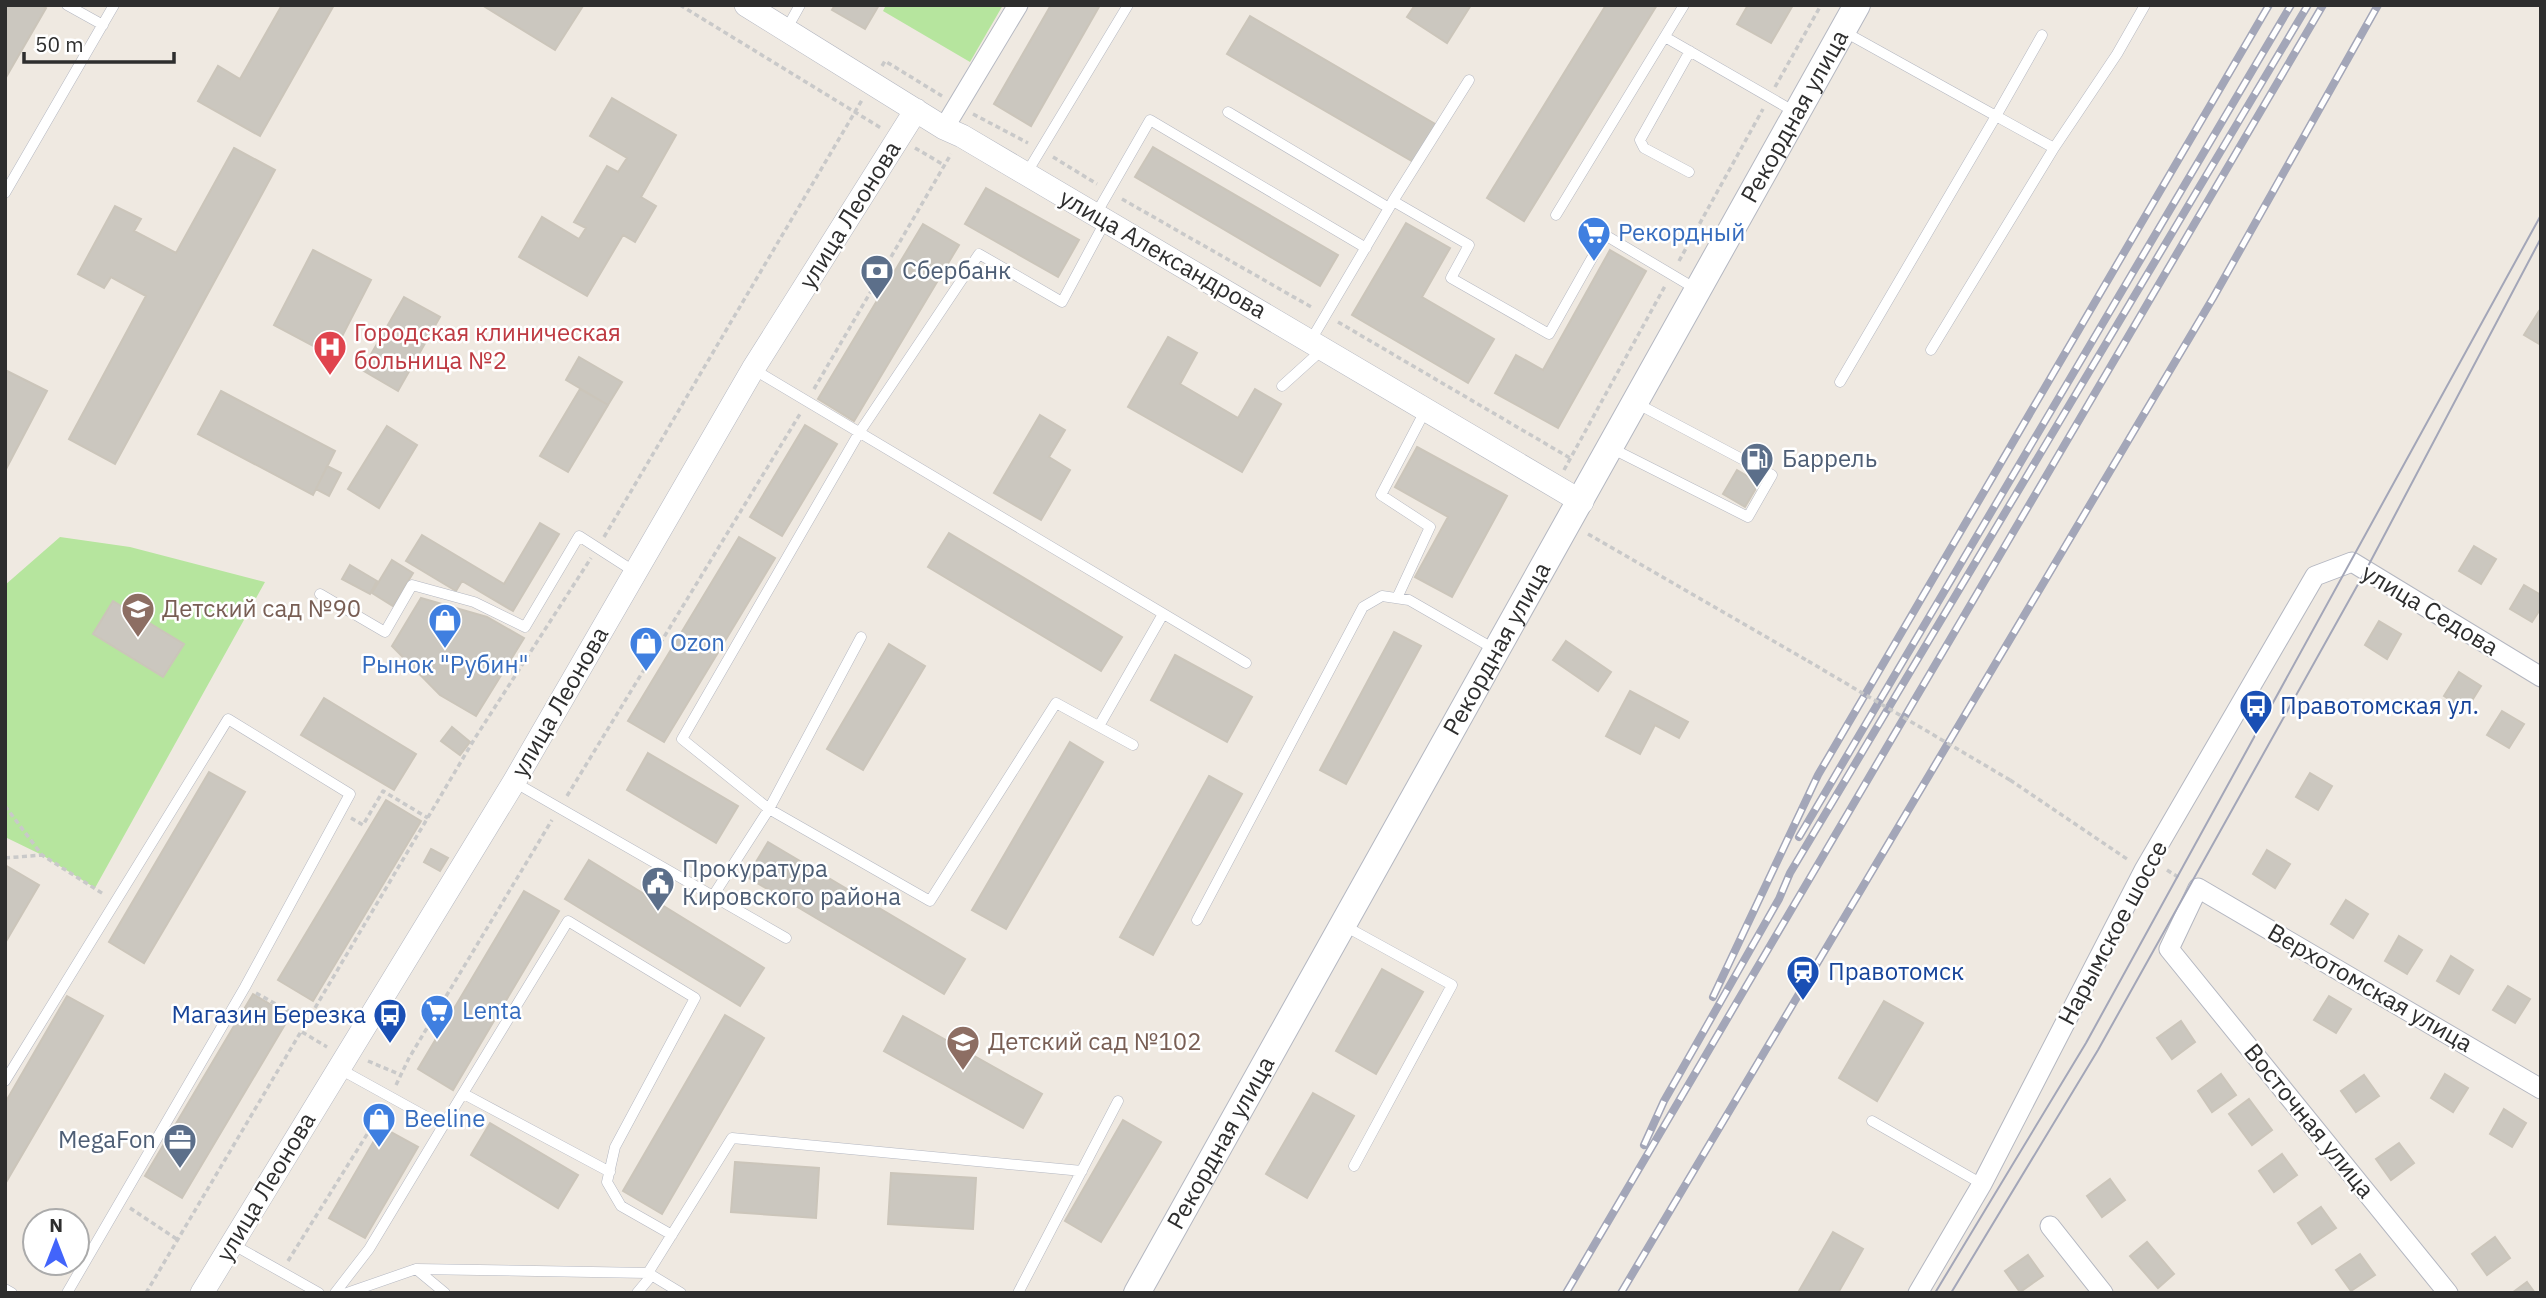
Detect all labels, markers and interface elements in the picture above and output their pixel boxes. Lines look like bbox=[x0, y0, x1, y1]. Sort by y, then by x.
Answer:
scale bar bbox=[24, 21, 175, 65]
street label: Рекордная улица bbox=[1733, 23, 1855, 208]
text: 50 m bbox=[35, 30, 84, 58]
street label: улица Леонова bbox=[791, 134, 908, 295]
street label: улица Александрова bbox=[1054, 181, 1273, 326]
supermarket icon: Рекордный bbox=[1575, 214, 1613, 263]
place label: Рекордный bbox=[1618, 216, 1745, 248]
bank icon: Сбербанк bbox=[858, 252, 896, 301]
place label: Сбербанк bbox=[902, 254, 1011, 286]
place label: Городская клиническая больница №2 bbox=[354, 316, 621, 376]
hospital icon: Городская клиническая больница №2 bbox=[311, 328, 349, 377]
fuel station icon: Баррель bbox=[1738, 440, 1776, 489]
place label: Баррель bbox=[1782, 442, 1877, 474]
street label: Рекордная улица bbox=[1435, 556, 1558, 741]
street label: улица Седова bbox=[2356, 556, 2505, 663]
school or university icon: Детский сад №90 bbox=[119, 590, 157, 639]
place label: Детский сад №90 bbox=[162, 592, 361, 624]
shop icon: Рынок "Рубин" bbox=[426, 601, 464, 650]
street label: улица Леонова bbox=[503, 620, 615, 783]
shop icon: Ozon bbox=[627, 624, 665, 673]
place label: Ozon bbox=[670, 626, 725, 658]
place label: Рынок "Рубин" bbox=[361, 648, 529, 680]
bus stop icon: Правотомская ул. bbox=[2237, 687, 2275, 736]
place label: Правотомская ул. bbox=[2280, 689, 2479, 721]
street label: Нарымское шоссе bbox=[2050, 835, 2174, 1030]
place label: Прокуратура Кировского района bbox=[682, 852, 901, 912]
public building icon: Прокуратура Кировского района bbox=[639, 864, 677, 913]
street label: Верхотомская улица bbox=[2262, 915, 2479, 1059]
station icon: Правотомск bbox=[1784, 953, 1822, 1002]
place label: Правотомск bbox=[1828, 955, 1964, 987]
supermarket icon: Lenta bbox=[418, 992, 456, 1041]
place label: Lenta bbox=[462, 994, 522, 1026]
bus stop icon: Магазин Березка bbox=[371, 996, 409, 1045]
place label: Магазин Березка bbox=[172, 998, 366, 1030]
school or university icon: Детский сад №102 bbox=[944, 1023, 982, 1072]
place label: Детский сад №102 bbox=[988, 1025, 1202, 1057]
street label: Восточная улица bbox=[2237, 1036, 2382, 1205]
street label: Рекордная улица bbox=[1159, 1050, 1281, 1235]
shop icon: Beeline bbox=[360, 1100, 398, 1149]
place label: Beeline bbox=[404, 1102, 485, 1134]
street label: улица Леонова bbox=[208, 1106, 322, 1267]
office icon: MegaFon bbox=[161, 1121, 199, 1170]
place label: MegaFon bbox=[58, 1123, 156, 1155]
north arrow bbox=[21, 1207, 91, 1277]
text: N bbox=[49, 1213, 63, 1237]

